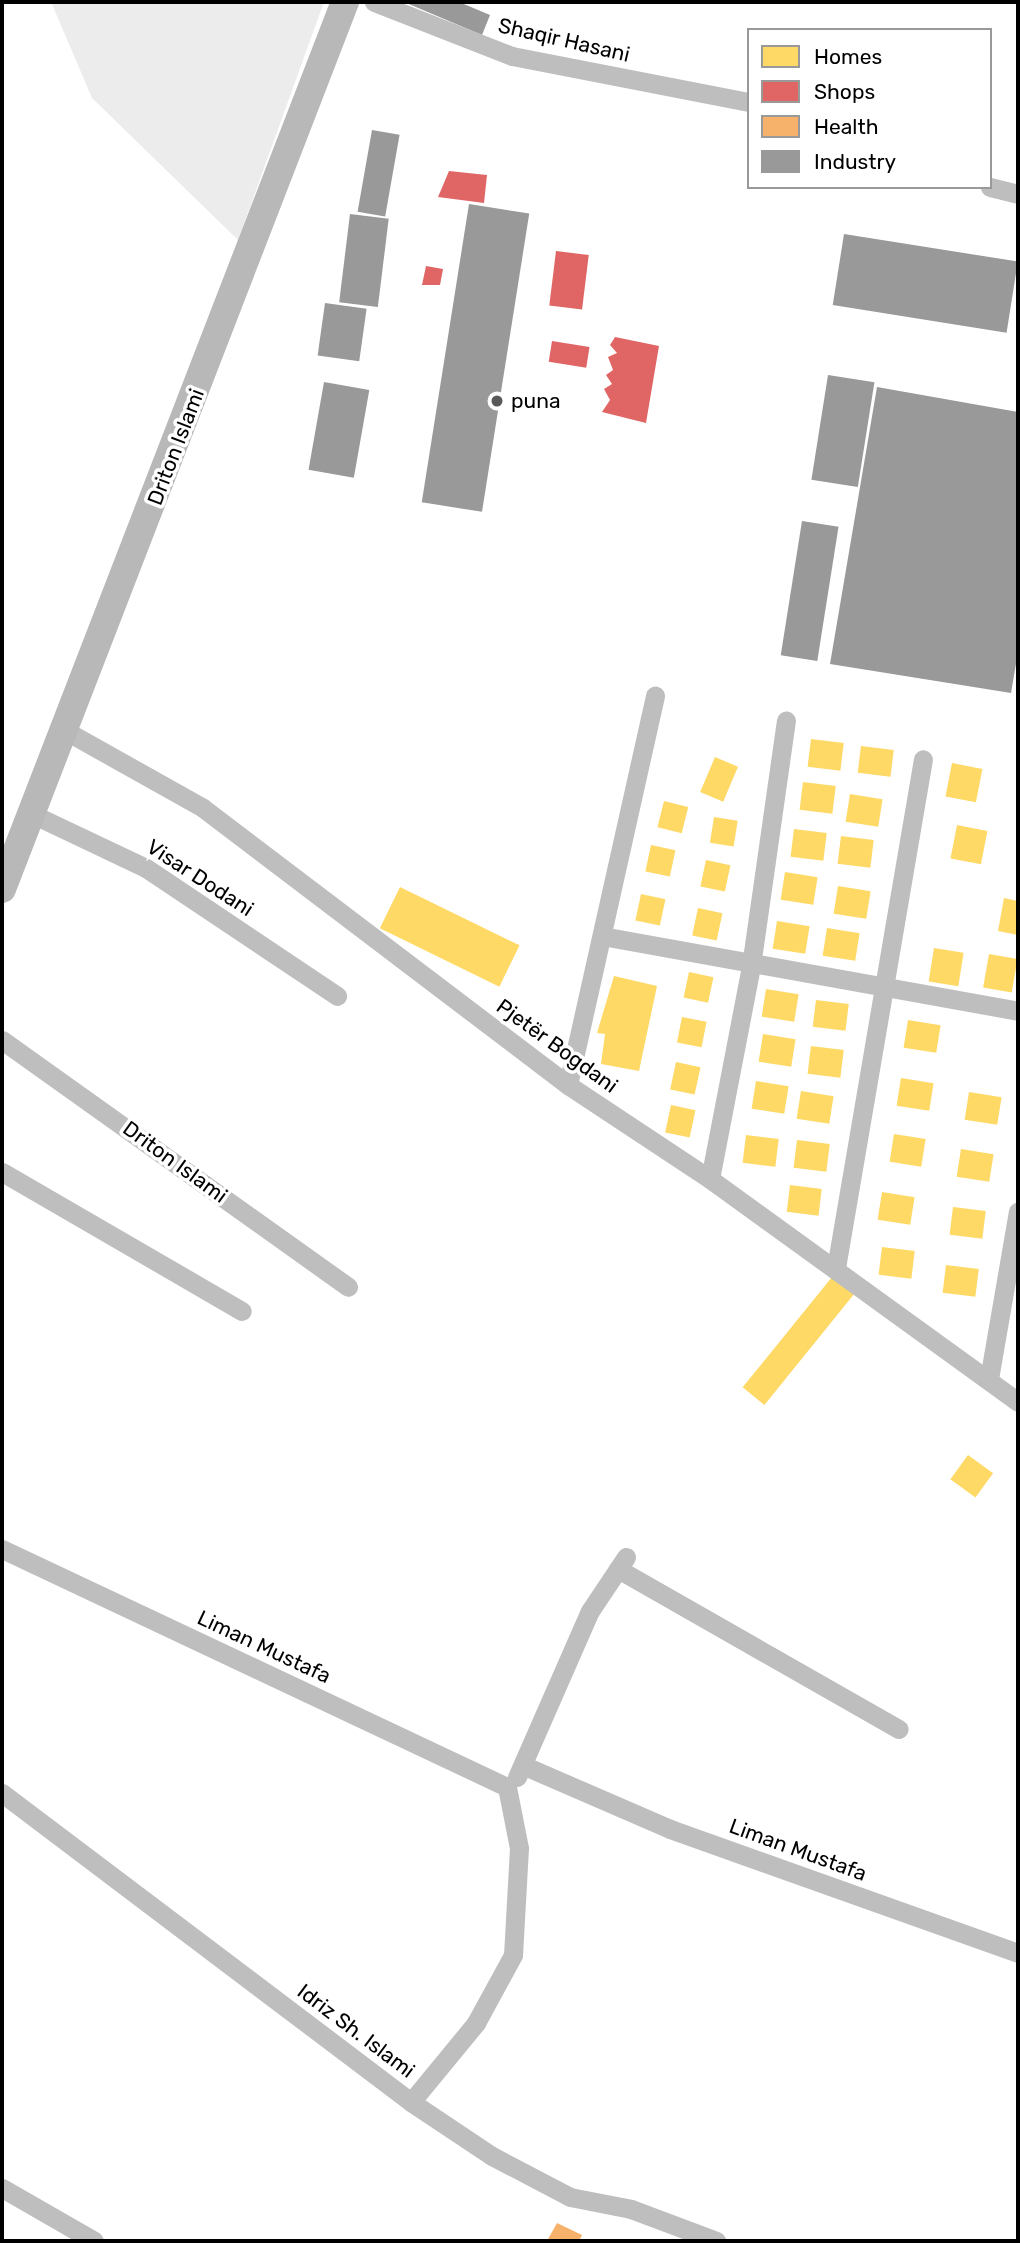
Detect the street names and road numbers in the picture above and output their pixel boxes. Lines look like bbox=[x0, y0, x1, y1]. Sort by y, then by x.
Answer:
street label: Shaqir Hasani bbox=[495, 13, 633, 67]
street label: Driton Islami bbox=[142, 385, 210, 509]
street label: Visar Dodani bbox=[142, 834, 258, 922]
street label: Pjetër Bogdani bbox=[491, 993, 623, 1099]
street label: Driton Islami bbox=[118, 1116, 232, 1208]
street label: Liman Mustafa bbox=[193, 1605, 335, 1689]
street label: Liman Mustafa bbox=[726, 1813, 870, 1887]
street label: Idriz Sh. Islami bbox=[292, 1979, 420, 2083]

